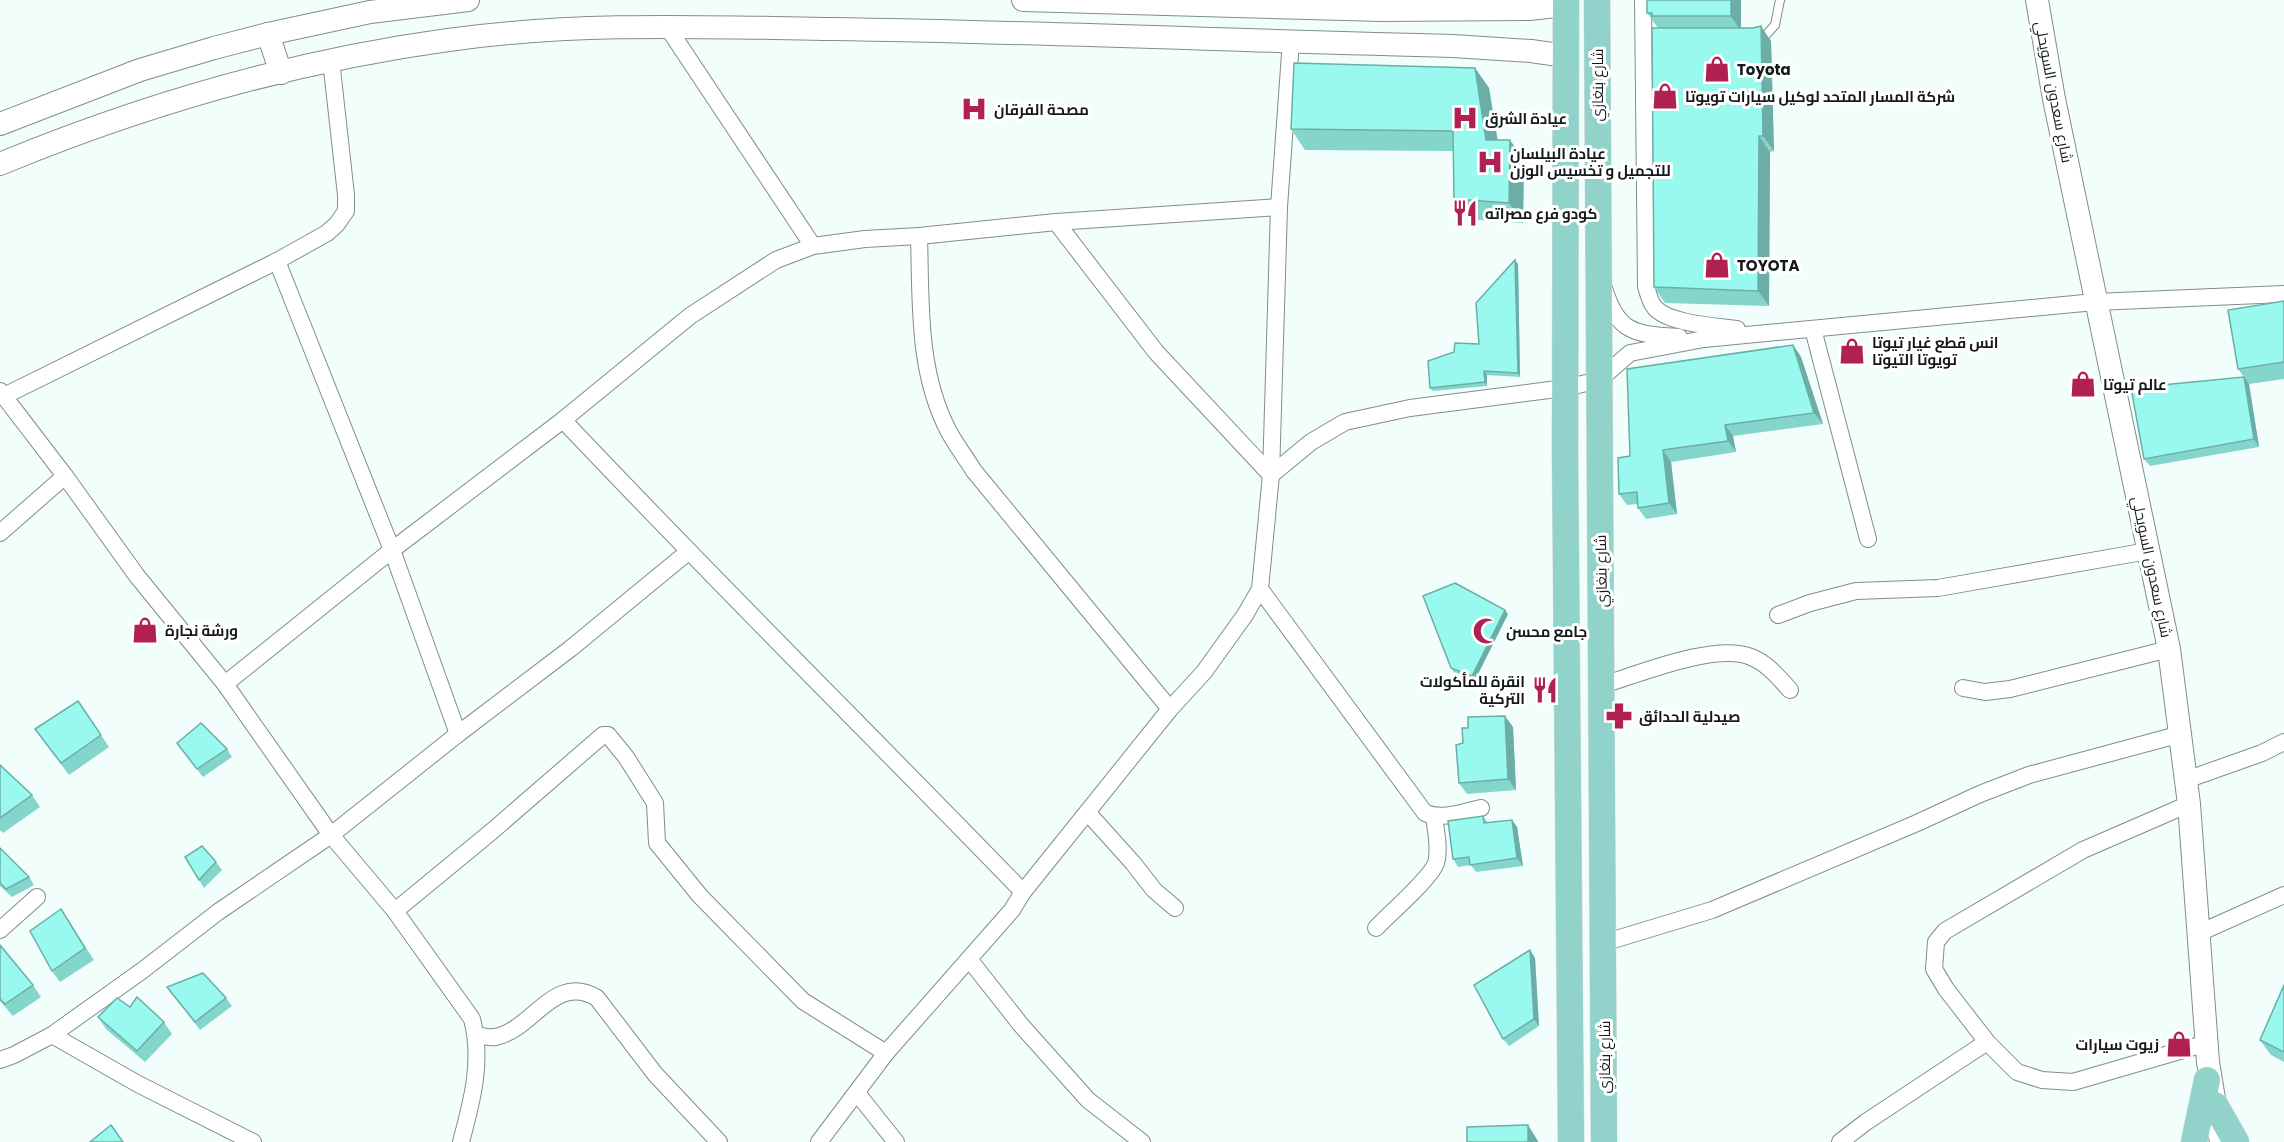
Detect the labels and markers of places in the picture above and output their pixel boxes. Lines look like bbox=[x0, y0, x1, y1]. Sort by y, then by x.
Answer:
shop icon: Toyota bbox=[1702, 54, 1732, 84]
place label: Toyota bbox=[1737, 59, 1791, 80]
shop icon: شركة المسار المتحد لوكيل سيارات تويوتا bbox=[1650, 81, 1680, 111]
place label: شركة المسار المتحد لوكيل سيارات تويوتا bbox=[1685, 86, 1955, 107]
hospital icon: مصحة الفرقان bbox=[959, 94, 989, 124]
place label: مصحة الفرقان bbox=[994, 99, 1089, 120]
hospital icon: عيادة الشرق bbox=[1450, 103, 1480, 133]
place label: عيادة الشرق bbox=[1485, 108, 1567, 129]
place label: عيادة البيلسان للتجميل و تخسيس الوزن bbox=[1510, 143, 1671, 181]
hospital icon: عيادة البيلسان للتجميل و تخسيس الوزن bbox=[1475, 147, 1505, 177]
restaurant icon: كودو فرع مصراته bbox=[1450, 198, 1480, 228]
place label: كودو فرع مصراته bbox=[1485, 203, 1597, 224]
shop icon: TOYOTA bbox=[1702, 250, 1732, 280]
place label: TOYOTA bbox=[1737, 255, 1799, 276]
place label: انس قطع غيار تيوتا تويوتا التيوتا bbox=[1872, 332, 1999, 370]
shop icon: انس قطع غيار تيوتا تويوتا التيوتا bbox=[1837, 336, 1867, 366]
shop icon: عالم تيوتا bbox=[2068, 369, 2098, 399]
place label: عالم تيوتا bbox=[2103, 374, 2167, 395]
shop icon: ورشة نجارة bbox=[130, 615, 160, 645]
mosque icon: جامع محسن bbox=[1471, 616, 1501, 646]
place label: ورشة نجارة bbox=[165, 620, 238, 641]
place label: جامع محسن bbox=[1506, 621, 1587, 642]
place label: انقرة للمأكولات التركية bbox=[1420, 671, 1525, 709]
restaurant icon: انقرة للمأكولات التركية bbox=[1530, 675, 1560, 705]
pharmacy icon: صيدلية الحدائق bbox=[1604, 701, 1634, 731]
place label: صيدلية الحدائق bbox=[1639, 706, 1740, 727]
shop icon: زيوت سيارات bbox=[2164, 1029, 2194, 1059]
place label: زيوت سيارات bbox=[2076, 1034, 2159, 1055]

